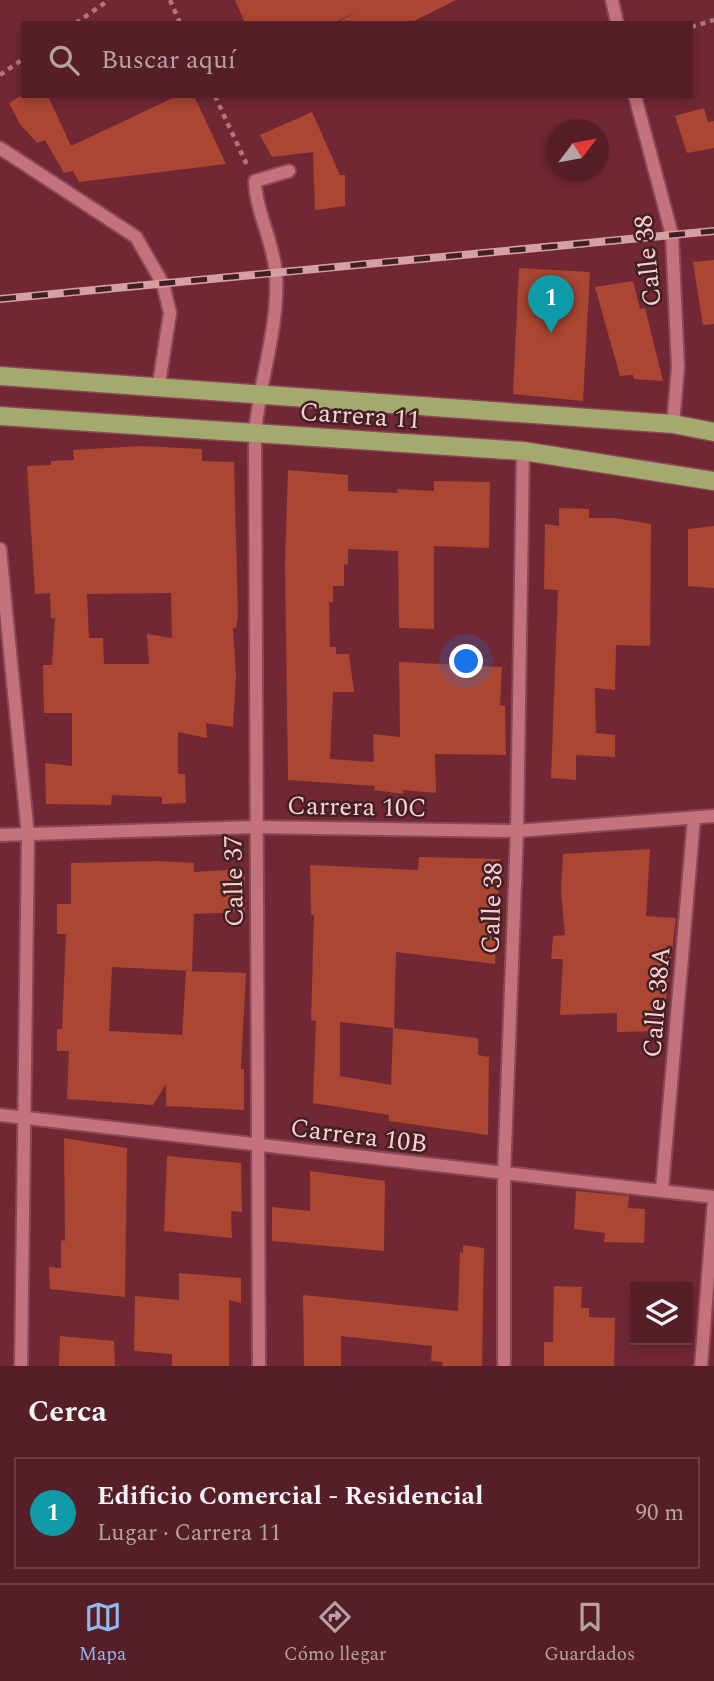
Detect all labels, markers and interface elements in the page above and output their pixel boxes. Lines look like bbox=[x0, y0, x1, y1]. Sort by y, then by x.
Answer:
search box bbox=[21, 21, 693, 98]
text: Buscar aquí bbox=[101, 40, 236, 80]
icon: search bbox=[45, 41, 83, 79]
north arrow bbox=[546, 119, 609, 182]
street label: Calle 38 bbox=[623, 213, 673, 309]
pin: 1 bbox=[528, 275, 574, 333]
street label: Carrera 11 bbox=[298, 392, 421, 440]
your location bbox=[449, 644, 483, 678]
street label: Carrera 10C bbox=[287, 786, 427, 828]
street label: Calle 37 bbox=[213, 835, 255, 927]
street label: Calle 38 bbox=[470, 861, 514, 955]
street label: Calle 38A bbox=[632, 945, 682, 1059]
street label: Carrera 10B bbox=[288, 1108, 430, 1164]
map controls bbox=[630, 1282, 693, 1345]
button: layers bbox=[630, 1282, 693, 1345]
text: Cerca bbox=[28, 1389, 107, 1435]
text: Edificio Comercial - Residencial bbox=[97, 1476, 483, 1516]
text: 1 bbox=[47, 1496, 59, 1531]
text: 90 m bbox=[635, 1496, 684, 1531]
text: Lugar · Carrera 11 bbox=[97, 1516, 281, 1551]
tab: Mapa bbox=[79, 1598, 126, 1669]
tab: Cómo llegar bbox=[284, 1598, 387, 1669]
tab: Guardados bbox=[544, 1598, 635, 1669]

